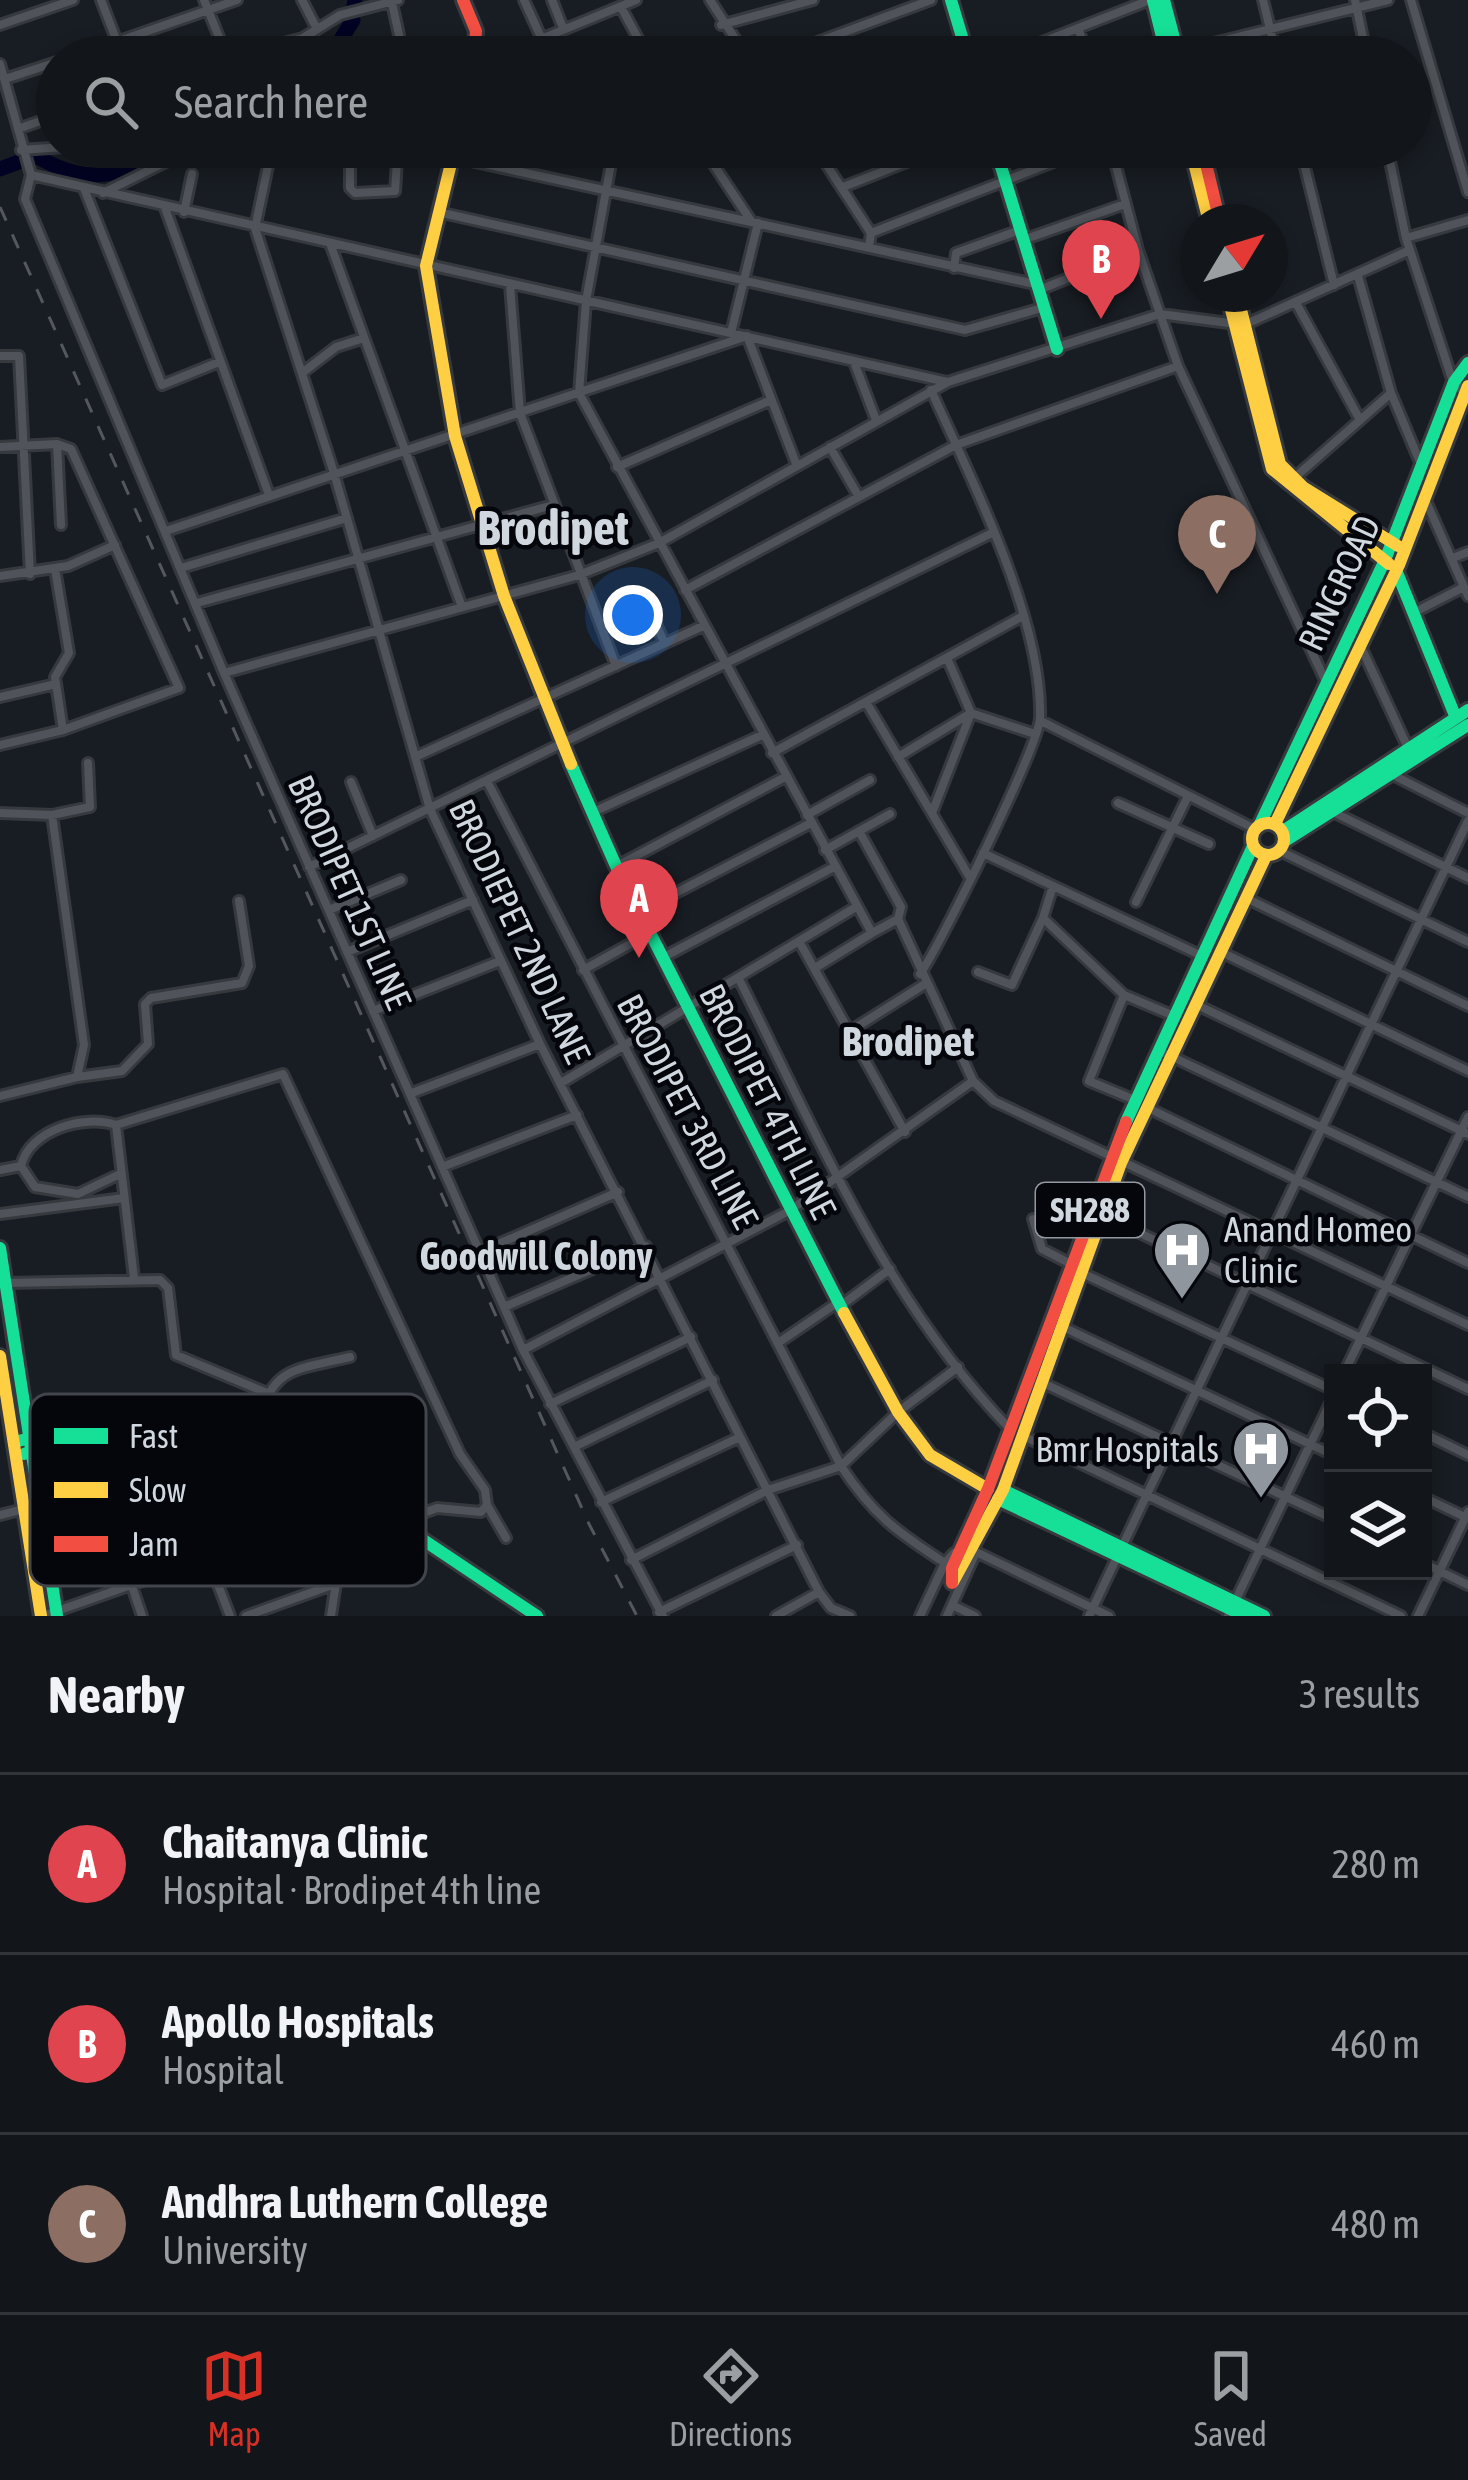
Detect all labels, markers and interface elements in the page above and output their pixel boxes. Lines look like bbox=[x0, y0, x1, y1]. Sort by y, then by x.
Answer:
search box bbox=[36, 36, 1432, 168]
icon: search bbox=[78, 69, 144, 135]
text: Search here bbox=[174, 76, 368, 128]
north arrow bbox=[1180, 204, 1288, 312]
pin: B bbox=[1062, 220, 1140, 319]
pin: C bbox=[1178, 495, 1256, 594]
district label: Brodipet bbox=[477, 500, 629, 555]
street label: RINGROAD bbox=[1290, 509, 1388, 657]
your location bbox=[603, 585, 663, 645]
street label: BRODIPET 1ST LINE bbox=[280, 769, 420, 1015]
street label: BRODIEPET 2ND LANE bbox=[441, 793, 599, 1069]
pin: A bbox=[600, 859, 678, 958]
street label: BRODIPET 4TH LINE bbox=[691, 977, 845, 1225]
street label: BRODIPET 3RD LINE bbox=[609, 987, 767, 1235]
district label: Brodipet bbox=[842, 1017, 974, 1065]
road number: SH288 bbox=[1036, 1183, 1144, 1237]
place label: Anand Homeo Clinic bbox=[1224, 1208, 1412, 1291]
hospital icon: Anand Homeo Clinic bbox=[1151, 1219, 1213, 1301]
district label: Goodwill Colony bbox=[419, 1234, 653, 1278]
map controls bbox=[1324, 1364, 1432, 1580]
button: locate bbox=[1324, 1364, 1432, 1472]
legend bbox=[30, 1394, 426, 1586]
text: Fast bbox=[129, 1417, 178, 1455]
hospital icon: Bmr Hospitals bbox=[1230, 1418, 1292, 1500]
place label: Bmr Hospitals bbox=[1035, 1428, 1219, 1470]
text: Slow bbox=[129, 1471, 186, 1509]
button: layers bbox=[1324, 1472, 1432, 1580]
text: Jam bbox=[129, 1525, 179, 1563]
text: Nearby bbox=[48, 1665, 185, 1724]
text: 3 results bbox=[1299, 1672, 1420, 1716]
text: Chaitanya Clinic bbox=[162, 1816, 428, 1868]
text: A bbox=[77, 1842, 97, 1886]
text: 280 m bbox=[1332, 1842, 1420, 1886]
text: Hospital · Brodipet 4th line bbox=[162, 1868, 541, 1912]
text: Apollo Hospitals bbox=[162, 1996, 434, 2048]
text: B bbox=[78, 2022, 96, 2066]
text: 460 m bbox=[1332, 2022, 1420, 2066]
text: Hospital bbox=[162, 2048, 284, 2092]
text: Andhra Luthern College bbox=[162, 2176, 548, 2228]
text: C bbox=[78, 2202, 96, 2246]
text: 480 m bbox=[1332, 2202, 1420, 2246]
text: University bbox=[162, 2228, 308, 2272]
tab: Map bbox=[201, 2343, 267, 2453]
tab: Directions bbox=[669, 2343, 792, 2453]
tab: Saved bbox=[1194, 2343, 1267, 2453]

